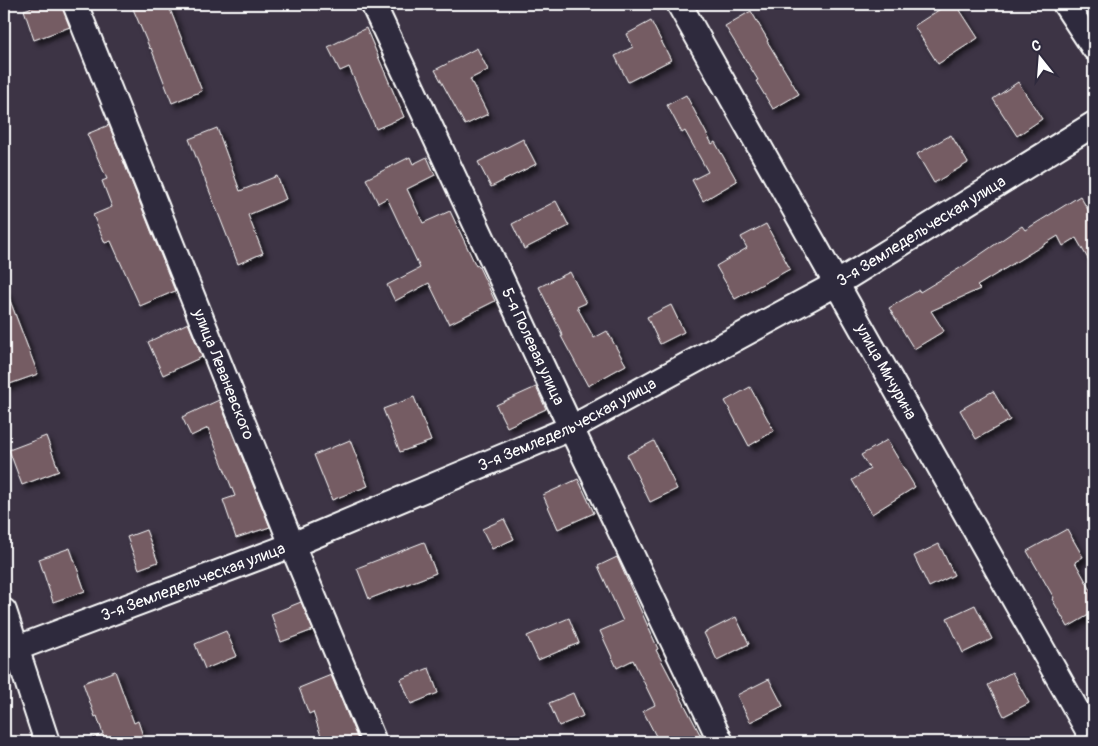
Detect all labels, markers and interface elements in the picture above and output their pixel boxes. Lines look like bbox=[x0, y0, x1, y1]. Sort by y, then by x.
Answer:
north arrow bbox=[1016, 32, 1066, 82]
text: С bbox=[1030, 37, 1043, 55]
street label: 3-я Земледельческая улица bbox=[833, 171, 1009, 291]
street label: 5-я Полевая улица bbox=[497, 285, 569, 408]
street label: улица Леваневского bbox=[188, 305, 259, 443]
street label: улица Мичурина bbox=[851, 319, 921, 423]
street label: 3-я Земледельческая улица bbox=[475, 374, 660, 476]
street label: 3-я Земледельческая улица bbox=[98, 538, 288, 626]

